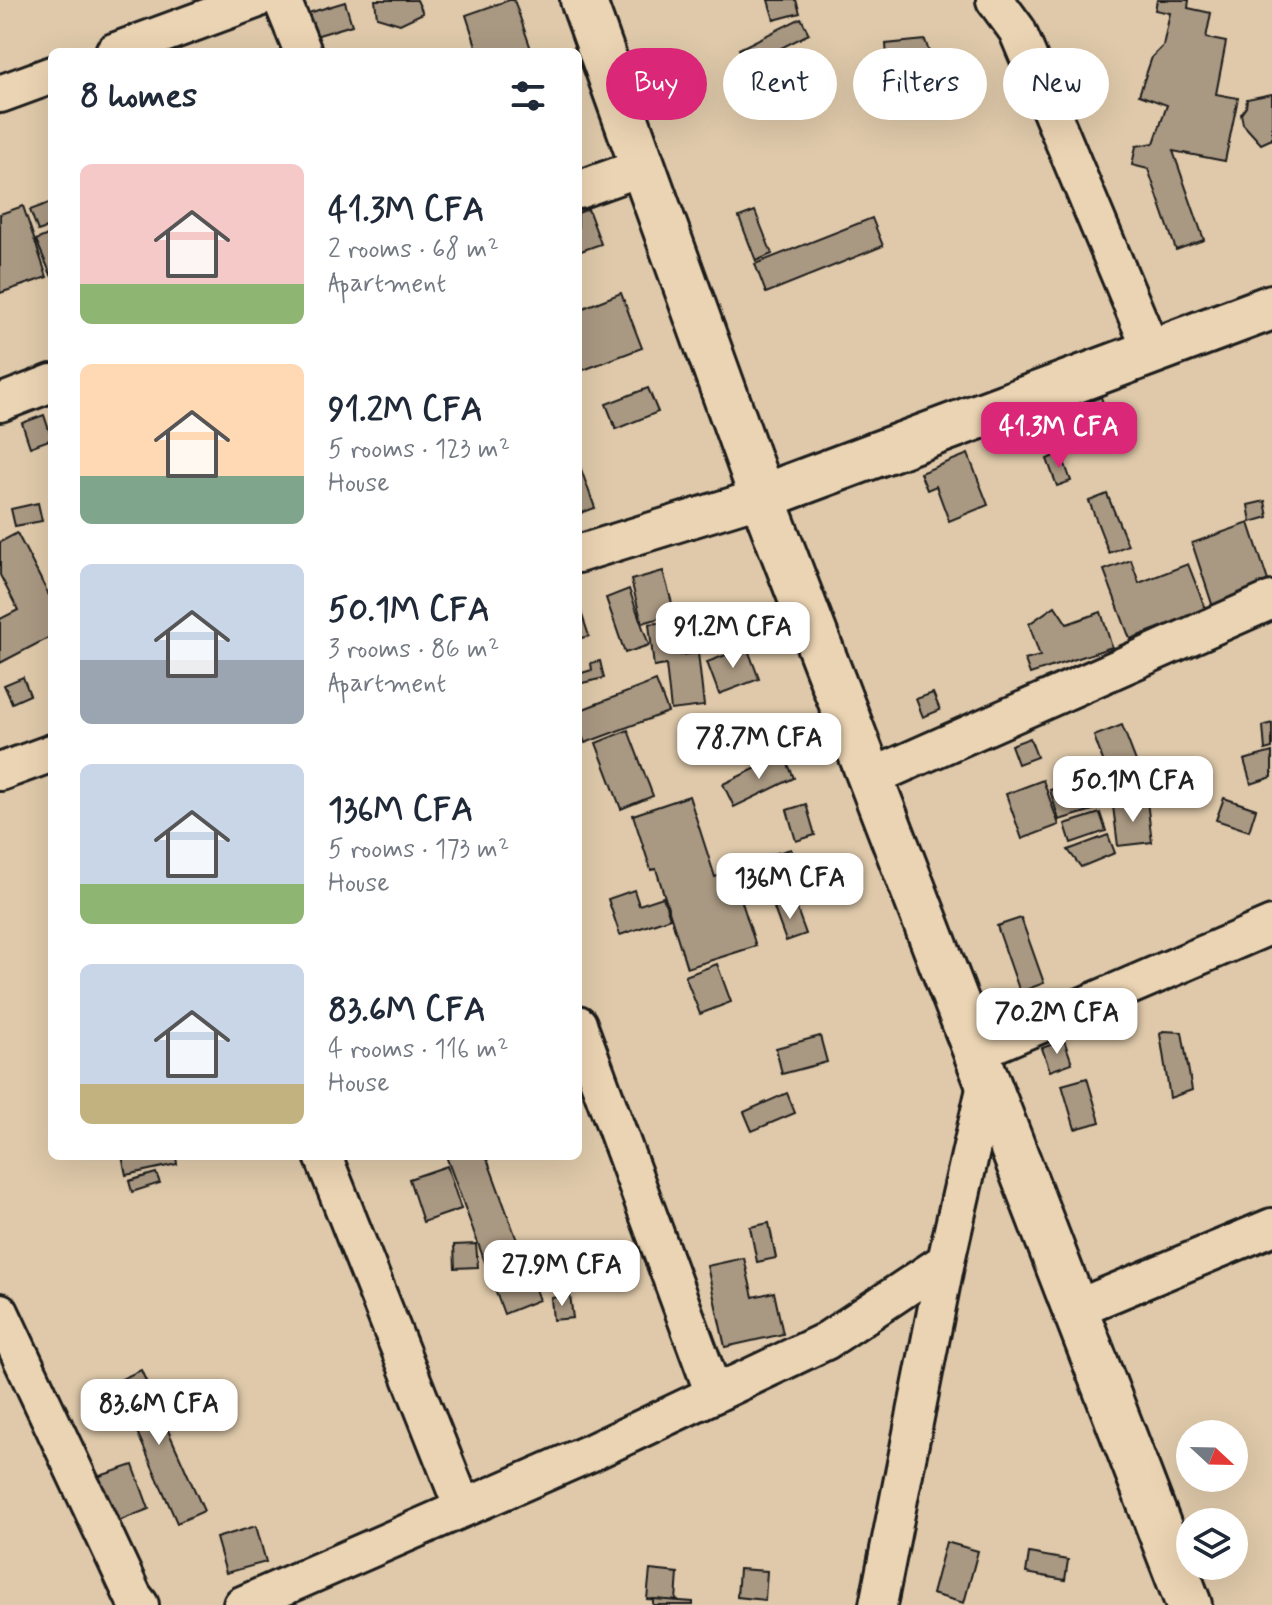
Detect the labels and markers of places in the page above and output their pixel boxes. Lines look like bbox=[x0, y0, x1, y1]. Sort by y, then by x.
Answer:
pin: 41.3M CFA bbox=[967, 402, 1151, 470]
pin: 91.2M CFA bbox=[641, 602, 825, 670]
pin: 78.7M CFA bbox=[667, 713, 851, 781]
pin: 50.1M CFA bbox=[1041, 756, 1225, 824]
pin: 136M CFA bbox=[707, 853, 873, 921]
pin: 70.2M CFA bbox=[965, 988, 1149, 1056]
pin: 27.9M CFA bbox=[470, 1240, 654, 1308]
pin: 83.6M CFA bbox=[67, 1379, 251, 1447]

